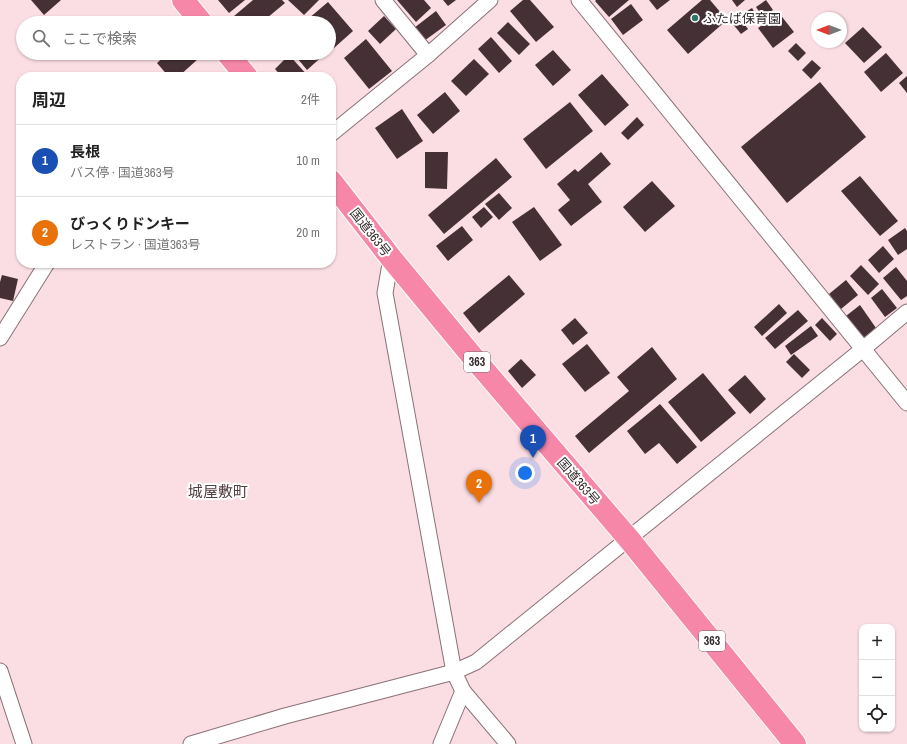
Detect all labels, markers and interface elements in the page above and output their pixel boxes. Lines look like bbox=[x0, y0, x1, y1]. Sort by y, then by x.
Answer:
place label: ふたば保育園 bbox=[703, 10, 781, 27]
north arrow bbox=[811, 12, 847, 48]
marker: ふたば保育園 bbox=[690, 13, 700, 23]
search box bbox=[16, 16, 336, 60]
icon: search bbox=[30, 27, 52, 49]
text: ここで検索 bbox=[62, 28, 137, 49]
text: 周辺 bbox=[32, 88, 66, 111]
text: 2件 bbox=[301, 91, 320, 108]
text: 長根 bbox=[70, 141, 100, 162]
text: 1 bbox=[42, 152, 48, 169]
text: 10 m bbox=[296, 152, 320, 169]
text: バス停 · 国道363号 bbox=[70, 164, 175, 181]
street label: 国道363号 bbox=[346, 205, 395, 260]
text: びっくりドンキー bbox=[70, 213, 190, 234]
text: 2 bbox=[42, 224, 48, 241]
text: 20 m bbox=[296, 224, 320, 241]
text: レストラン · 国道363号 bbox=[70, 236, 201, 253]
road number: 363 bbox=[464, 352, 490, 372]
pin: 1 bbox=[520, 425, 546, 458]
street label: 国道363号 bbox=[554, 454, 604, 508]
your location bbox=[515, 463, 535, 483]
pin: 2 bbox=[466, 470, 492, 503]
district label: 城屋敷町 bbox=[188, 481, 248, 502]
map controls bbox=[859, 624, 895, 732]
button: + bbox=[859, 624, 895, 660]
road number: 363 bbox=[699, 631, 725, 651]
button: − bbox=[859, 660, 895, 696]
button: locate bbox=[859, 696, 895, 732]

